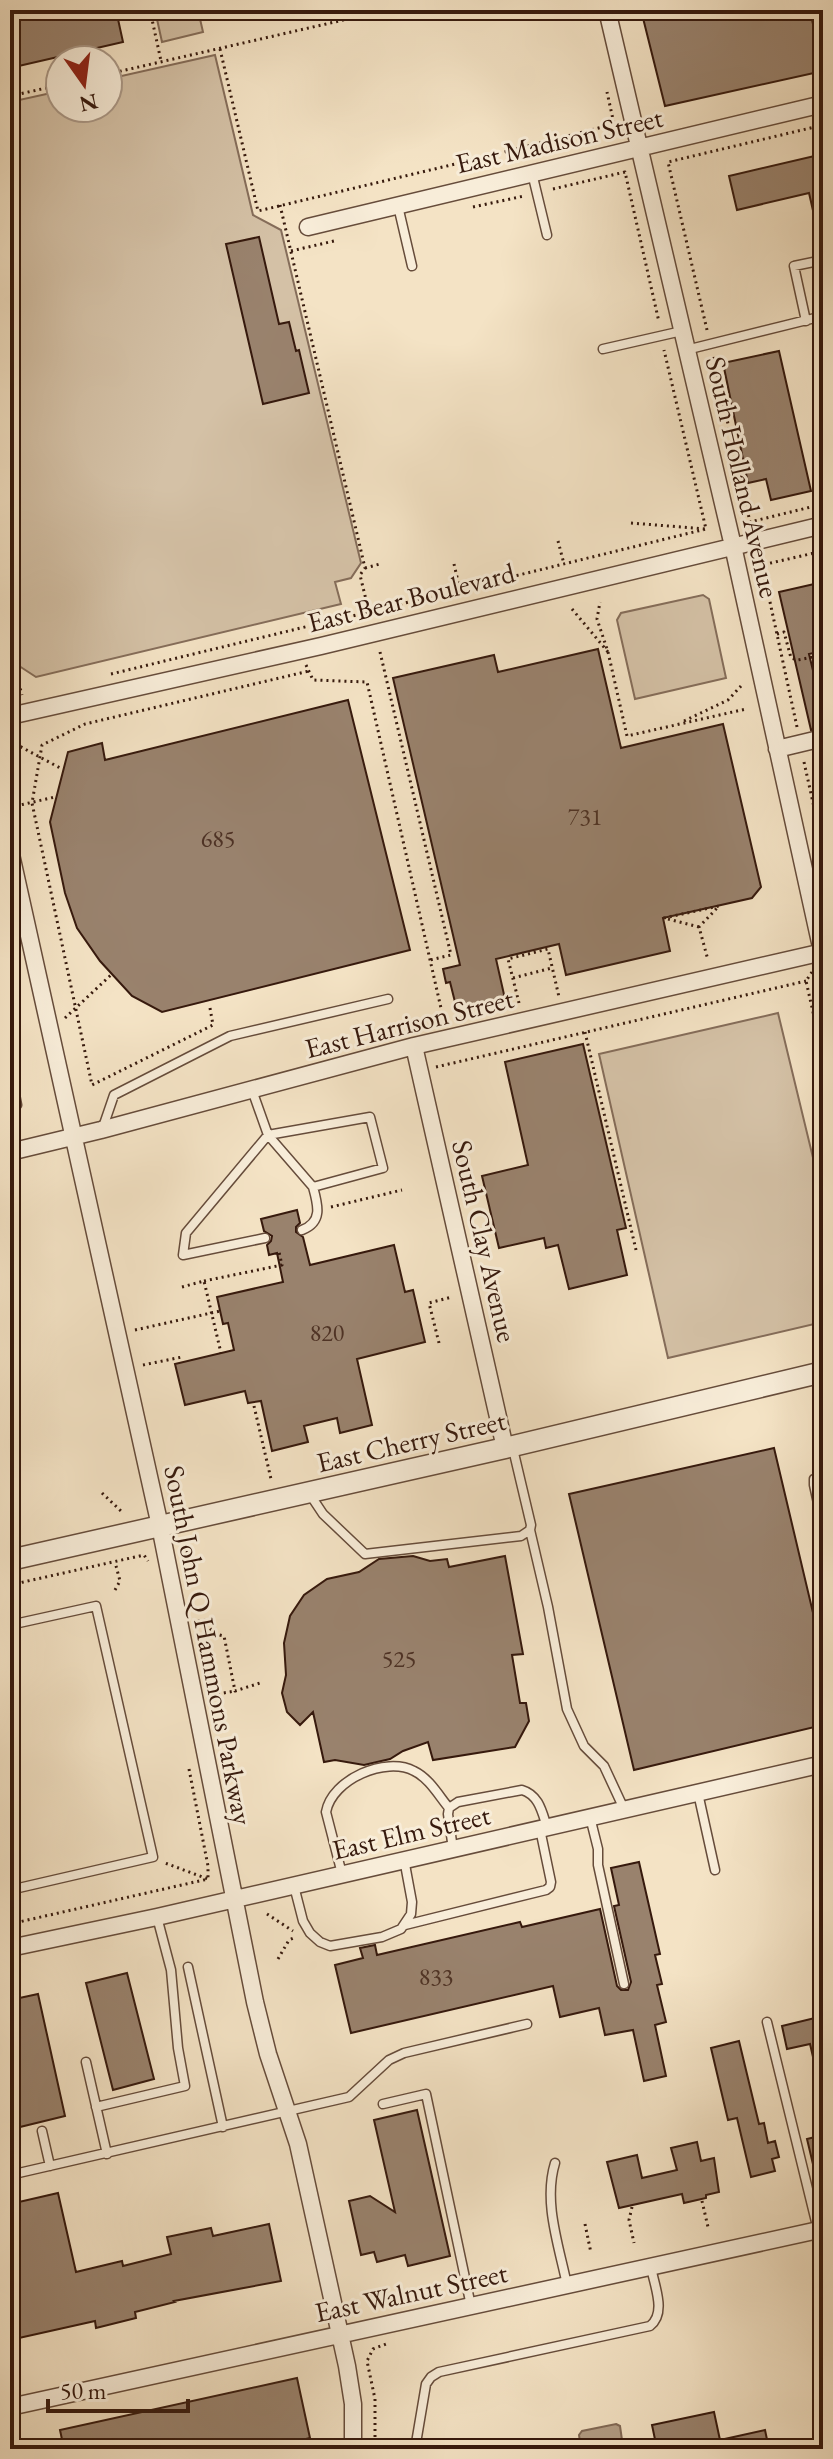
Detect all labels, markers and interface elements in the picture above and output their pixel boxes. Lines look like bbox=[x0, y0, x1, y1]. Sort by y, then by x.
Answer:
north arrow bbox=[44, 44, 124, 124]
text: N bbox=[76, 87, 101, 119]
street label: East Madison Street bbox=[452, 99, 666, 181]
street label: South Holland Avenue bbox=[698, 353, 788, 601]
street label: East Bear Boulevard bbox=[304, 554, 519, 640]
house number: 731 bbox=[568, 801, 602, 832]
house number: 685 bbox=[201, 823, 235, 854]
street label: East Harrison Street bbox=[301, 980, 517, 1066]
street label: South Clay Avenue bbox=[444, 1137, 526, 1346]
house number: 820 bbox=[310, 1317, 344, 1348]
street label: East Cherry Street bbox=[313, 1402, 509, 1480]
street label: South John Q Hammons Parkway bbox=[156, 1462, 262, 1829]
house number: 525 bbox=[382, 1643, 416, 1674]
street label: East Elm Street bbox=[328, 1796, 494, 1868]
house number: 833 bbox=[419, 1961, 453, 1992]
street label: East Walnut Street bbox=[311, 2254, 511, 2330]
scale bar bbox=[48, 2363, 188, 2413]
text: 50 m bbox=[60, 2375, 107, 2406]

